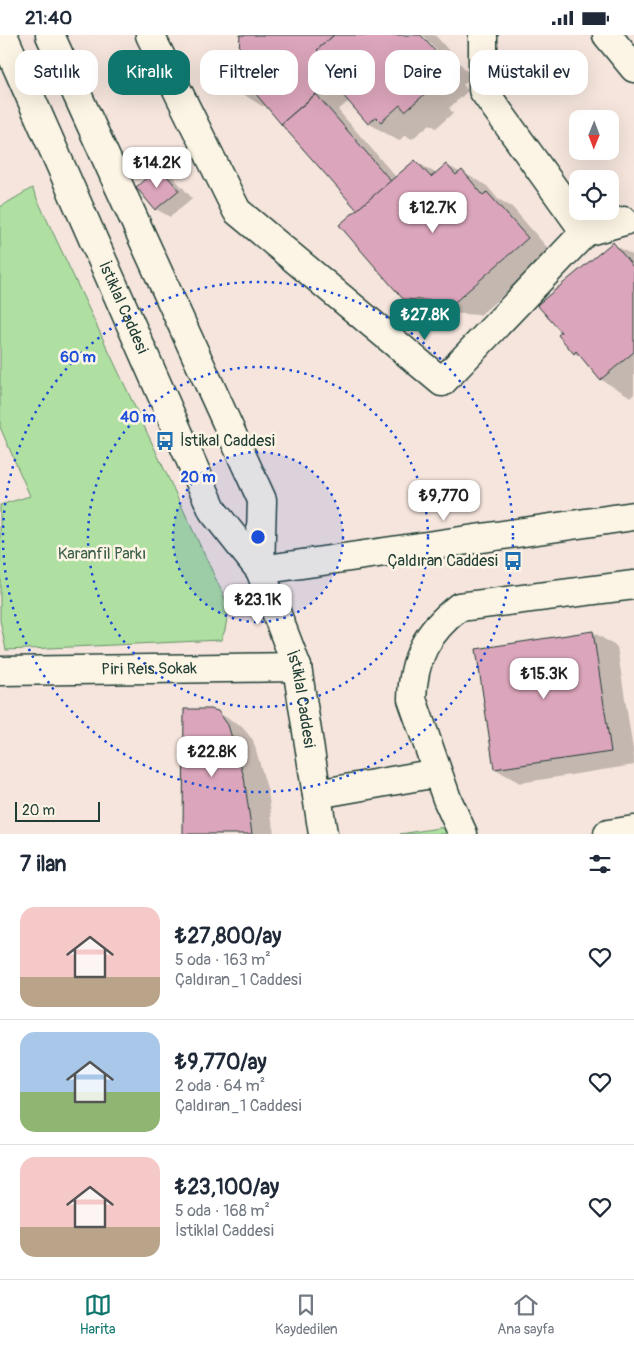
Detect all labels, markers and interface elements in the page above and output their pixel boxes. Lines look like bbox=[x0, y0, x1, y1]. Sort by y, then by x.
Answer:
text: 21:40 bbox=[25, 6, 72, 30]
chip: Satılık bbox=[15, 50, 98, 95]
chip: Kiralık bbox=[108, 50, 190, 95]
chip: Filtreler bbox=[200, 50, 298, 95]
chip: Yeni bbox=[308, 50, 375, 95]
chip: Daire bbox=[385, 50, 460, 95]
chip: Müstakil ev bbox=[470, 50, 588, 95]
north arrow bbox=[569, 110, 619, 160]
map controls bbox=[569, 110, 619, 220]
pin: ₺14.2K bbox=[116, 147, 198, 189]
text: ₺14.2K bbox=[133, 153, 181, 173]
button: locate bbox=[569, 170, 619, 220]
pin: ₺12.7K bbox=[392, 191, 474, 234]
text: ₺12.7K bbox=[410, 198, 456, 218]
street label: İstiklal Caddesi bbox=[94, 258, 153, 357]
pin: ₺27.8K bbox=[384, 299, 466, 341]
text: ₺27.8K bbox=[401, 305, 449, 325]
text: 60 m bbox=[60, 348, 96, 367]
text: 40 m bbox=[120, 408, 156, 427]
bus stop icon: İstikal Caddesi bbox=[154, 430, 176, 452]
place label: İstikal Caddesi bbox=[180, 431, 275, 451]
text: 20 m bbox=[180, 468, 216, 487]
pin: ₺9,770 bbox=[403, 479, 485, 522]
text: ₺9,770 bbox=[419, 486, 469, 506]
centre of rings bbox=[249, 528, 267, 546]
park label: Karanfil Parkı bbox=[58, 544, 146, 564]
bus stop icon: Çaldıran Caddesi bbox=[502, 550, 524, 572]
place label: Çaldıran Caddesi bbox=[388, 551, 498, 571]
pin: ₺23.1K bbox=[217, 583, 299, 626]
text: ₺23.1K bbox=[235, 590, 281, 610]
street label: İstiklal Caddesi bbox=[282, 648, 320, 750]
pin: ₺15.3K bbox=[503, 657, 585, 700]
street label: Piri Reis Sokak bbox=[101, 658, 197, 680]
text: ₺15.3K bbox=[521, 664, 567, 684]
pin: ₺22.8K bbox=[171, 735, 253, 778]
text: ₺22.8K bbox=[188, 742, 236, 762]
scale bar bbox=[15, 799, 100, 822]
text: 20 m bbox=[22, 802, 55, 819]
icon: filters bbox=[586, 850, 614, 878]
text: 7 ilan bbox=[20, 851, 67, 878]
text: ₺27,800/ay bbox=[175, 923, 281, 950]
icon: home bbox=[60, 927, 120, 987]
icon: heart bbox=[586, 943, 614, 971]
text: 5 oda · 163 m² bbox=[175, 950, 271, 970]
text: Çaldıran_1 Caddesi bbox=[175, 970, 302, 990]
text: ₺9,770/ay bbox=[175, 1049, 267, 1076]
icon: home bbox=[60, 1052, 120, 1112]
icon: heart bbox=[586, 1068, 614, 1096]
text: 2 oda · 64 m² bbox=[175, 1076, 265, 1096]
text: Çaldıran_1 Caddesi bbox=[175, 1096, 302, 1116]
text: ₺23,100/ay bbox=[175, 1174, 279, 1201]
icon: home bbox=[60, 1177, 120, 1237]
icon: heart bbox=[586, 1193, 614, 1221]
text: 5 oda · 168 m² bbox=[175, 1201, 270, 1221]
text: İstiklal Caddesi bbox=[175, 1221, 274, 1241]
tab: Harita bbox=[80, 1291, 115, 1338]
tab: Kaydedilen bbox=[275, 1291, 338, 1338]
tab: Ana sayfa bbox=[497, 1291, 554, 1338]

